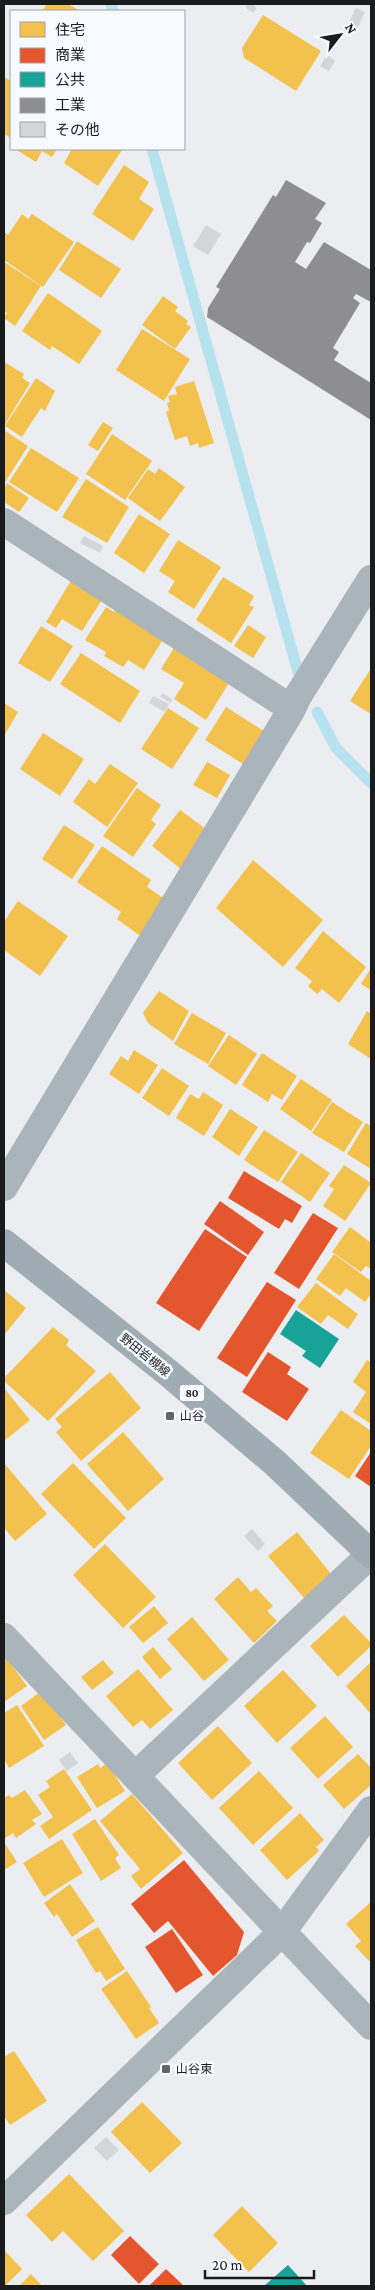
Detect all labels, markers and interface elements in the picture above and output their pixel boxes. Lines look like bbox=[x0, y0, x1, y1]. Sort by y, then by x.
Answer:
legend bbox=[10, 10, 185, 150]
north arrow bbox=[315, 10, 365, 60]
text: N bbox=[342, 20, 361, 37]
text: 住宅 bbox=[55, 22, 85, 38]
text: 商業 bbox=[55, 47, 85, 63]
text: 公共 bbox=[55, 72, 85, 88]
text: 工業 bbox=[55, 97, 85, 113]
text: その他 bbox=[55, 122, 100, 138]
street label: 野田岩槻線 bbox=[117, 1331, 173, 1379]
road number: 80 bbox=[180, 1385, 204, 1402]
place label: 山谷 bbox=[180, 1409, 204, 1423]
marker: 山谷 bbox=[164, 1410, 176, 1422]
place label: 山谷東 bbox=[176, 2062, 212, 2076]
marker: 山谷東 bbox=[160, 2063, 172, 2075]
scale bar bbox=[205, 2248, 314, 2280]
text: 20 m bbox=[212, 2257, 243, 2273]

